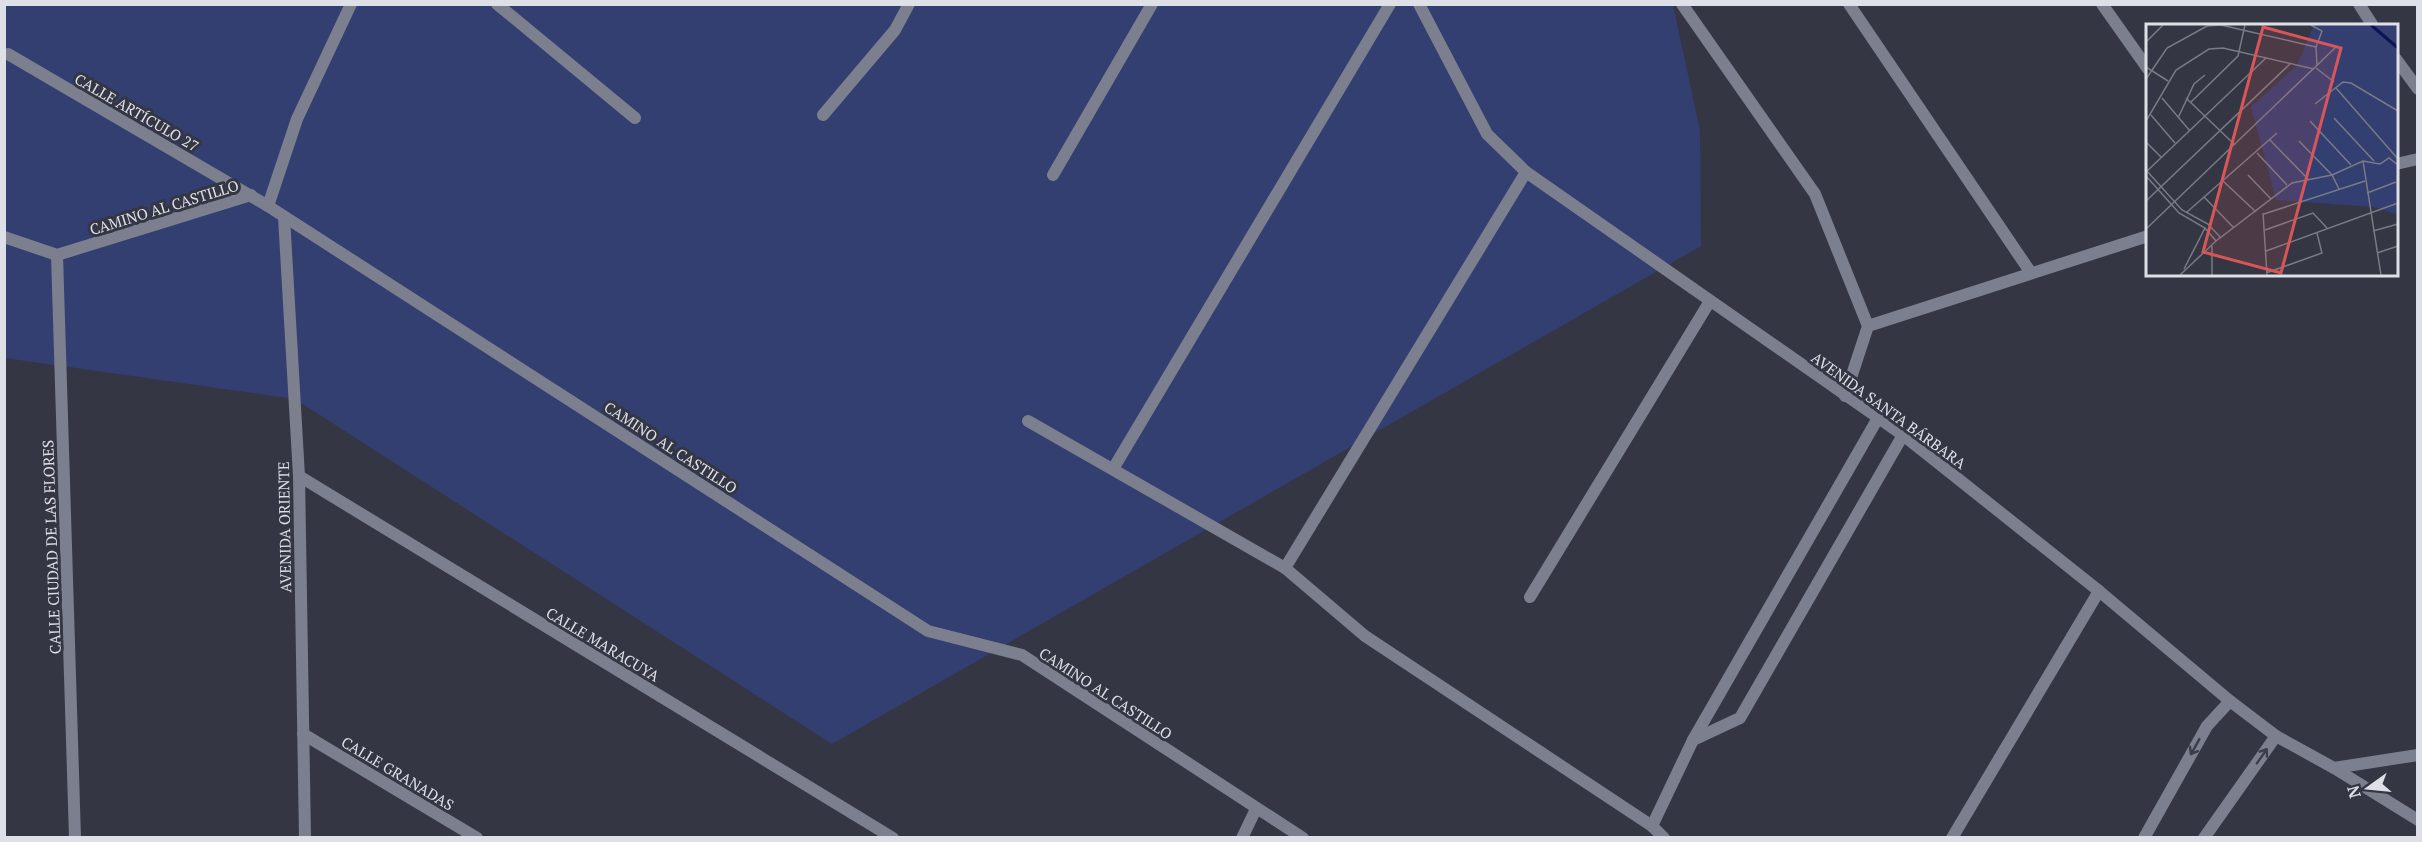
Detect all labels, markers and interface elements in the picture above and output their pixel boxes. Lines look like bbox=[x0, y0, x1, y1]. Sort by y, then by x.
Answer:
inset map bbox=[2146, 24, 2398, 276]
street label: CALLE ARTÍCULO 27 bbox=[71, 68, 203, 156]
street label: CAMINO AL CASTILLO bbox=[87, 175, 241, 239]
street label: AVENIDA SANTA BÁRBARA bbox=[1808, 347, 1971, 473]
street label: CAMINO AL CASTILLO bbox=[601, 396, 741, 498]
street label: CALLE CIUDAD DE LAS FLORES bbox=[37, 440, 65, 654]
street label: AVENIDA ORIENTE bbox=[273, 461, 295, 593]
street label: CALLE MARACUYA bbox=[543, 602, 664, 686]
street label: CAMINO AL CASTILLO bbox=[1036, 642, 1176, 744]
street label: CALLE GRANADAS bbox=[338, 732, 458, 814]
one-way arrow bbox=[2189, 738, 2201, 755]
one-way arrow bbox=[2256, 748, 2269, 764]
north arrow bbox=[2338, 758, 2398, 818]
text: N bbox=[2341, 783, 2366, 801]

